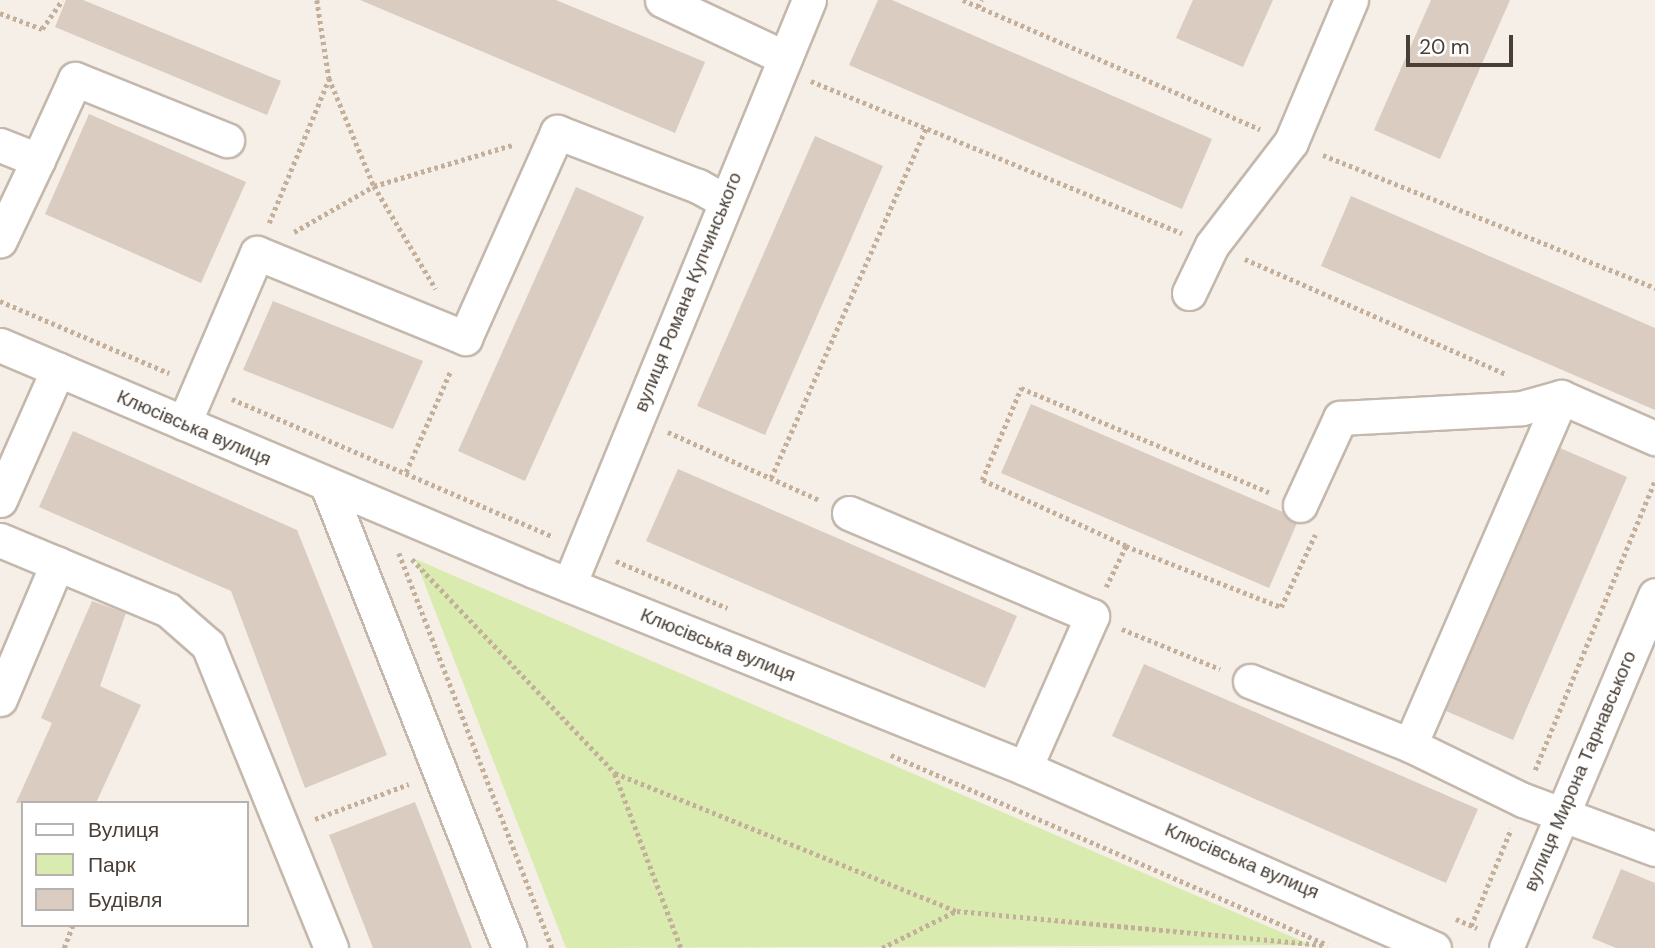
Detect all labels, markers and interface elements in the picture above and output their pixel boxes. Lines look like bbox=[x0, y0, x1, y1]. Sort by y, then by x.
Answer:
scale bar bbox=[1410, 21, 1517, 65]
text: 20 m bbox=[1419, 33, 1470, 61]
street label: вулиця Романа Купчинського bbox=[629, 169, 747, 415]
street label: Клюсівська вулиця bbox=[113, 385, 275, 471]
street label: Клюсівська вулиця bbox=[637, 603, 799, 687]
street label: вулиця Мирона Тарнавського bbox=[1519, 647, 1641, 895]
legend bbox=[21, 801, 248, 927]
text: Вулиця bbox=[88, 816, 159, 844]
street label: Клюсівська вулиця bbox=[1161, 818, 1323, 904]
text: Парк bbox=[88, 851, 136, 879]
text: Будівля bbox=[88, 886, 162, 914]

